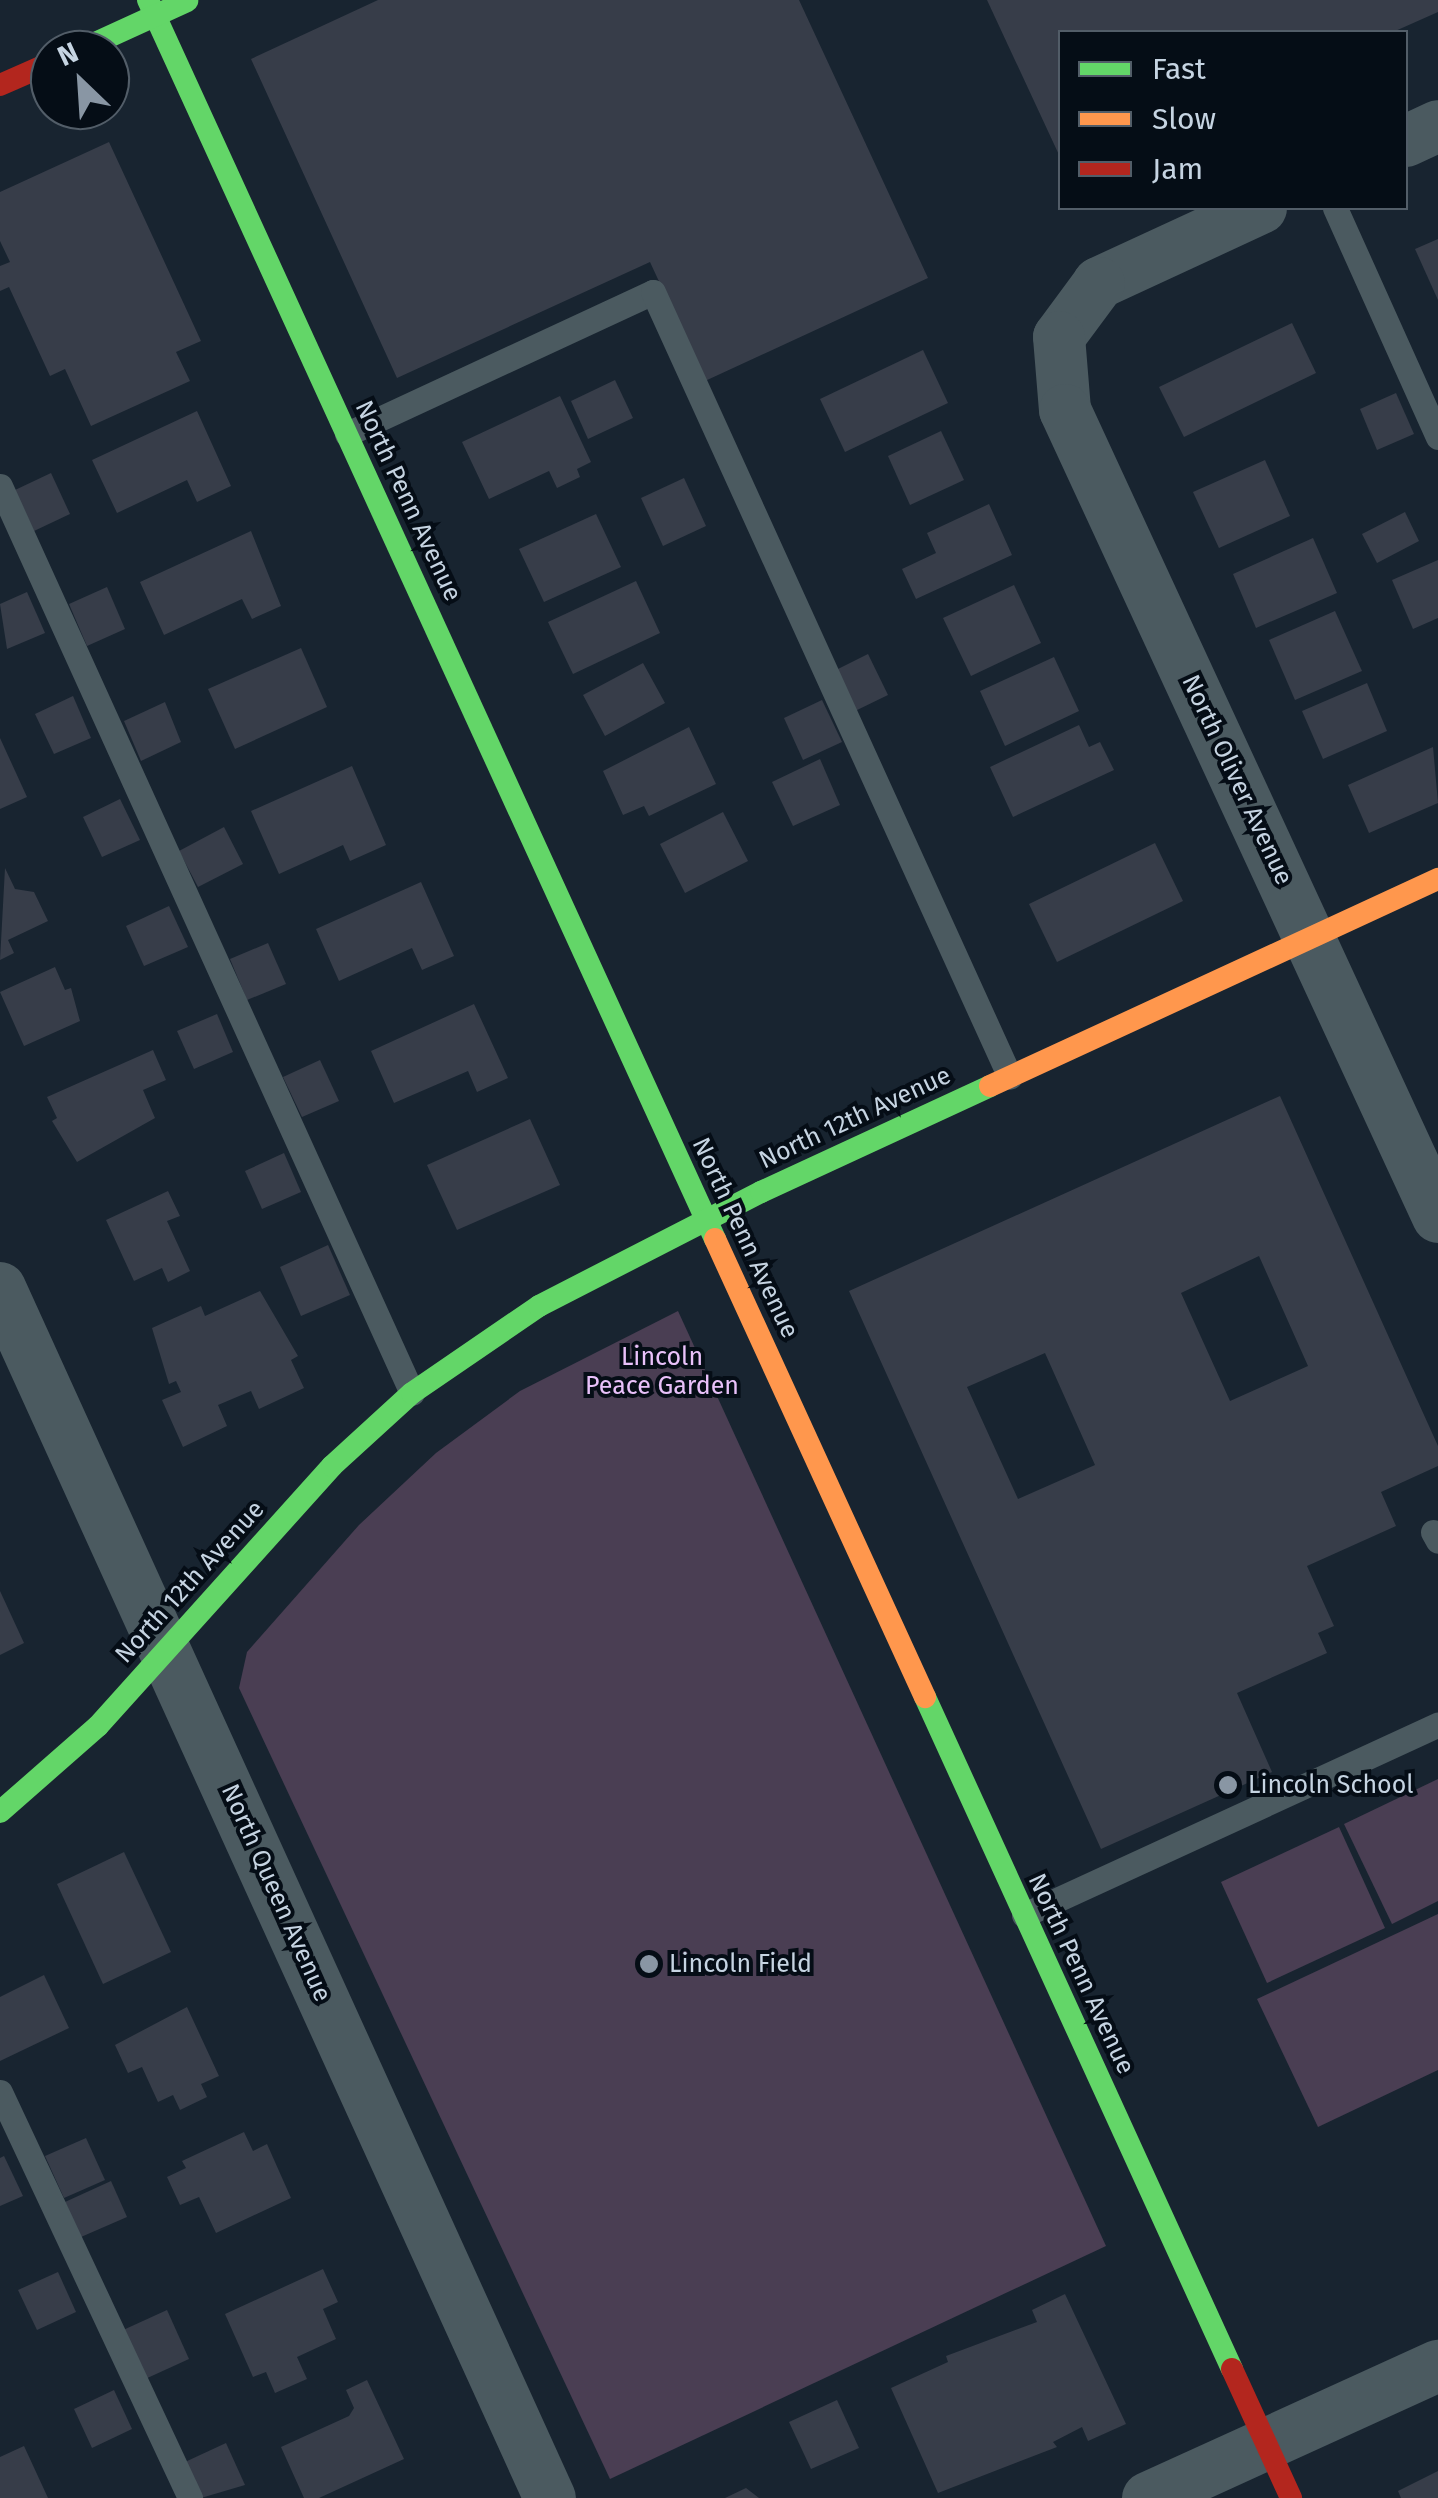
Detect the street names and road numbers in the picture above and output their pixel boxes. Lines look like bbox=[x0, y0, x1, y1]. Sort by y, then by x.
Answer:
street label: North Penn Avenue bbox=[348, 396, 468, 606]
street label: North Oliver Avenue bbox=[1175, 670, 1299, 890]
street label: North 12th Avenue bbox=[754, 1060, 956, 1176]
street label: North Penn Avenue bbox=[685, 1133, 805, 1343]
street label: North 12th Avenue bbox=[109, 1495, 271, 1669]
street label: North Queen Avenue bbox=[215, 1780, 337, 2006]
street label: North Penn Avenue bbox=[1021, 1869, 1141, 2079]

